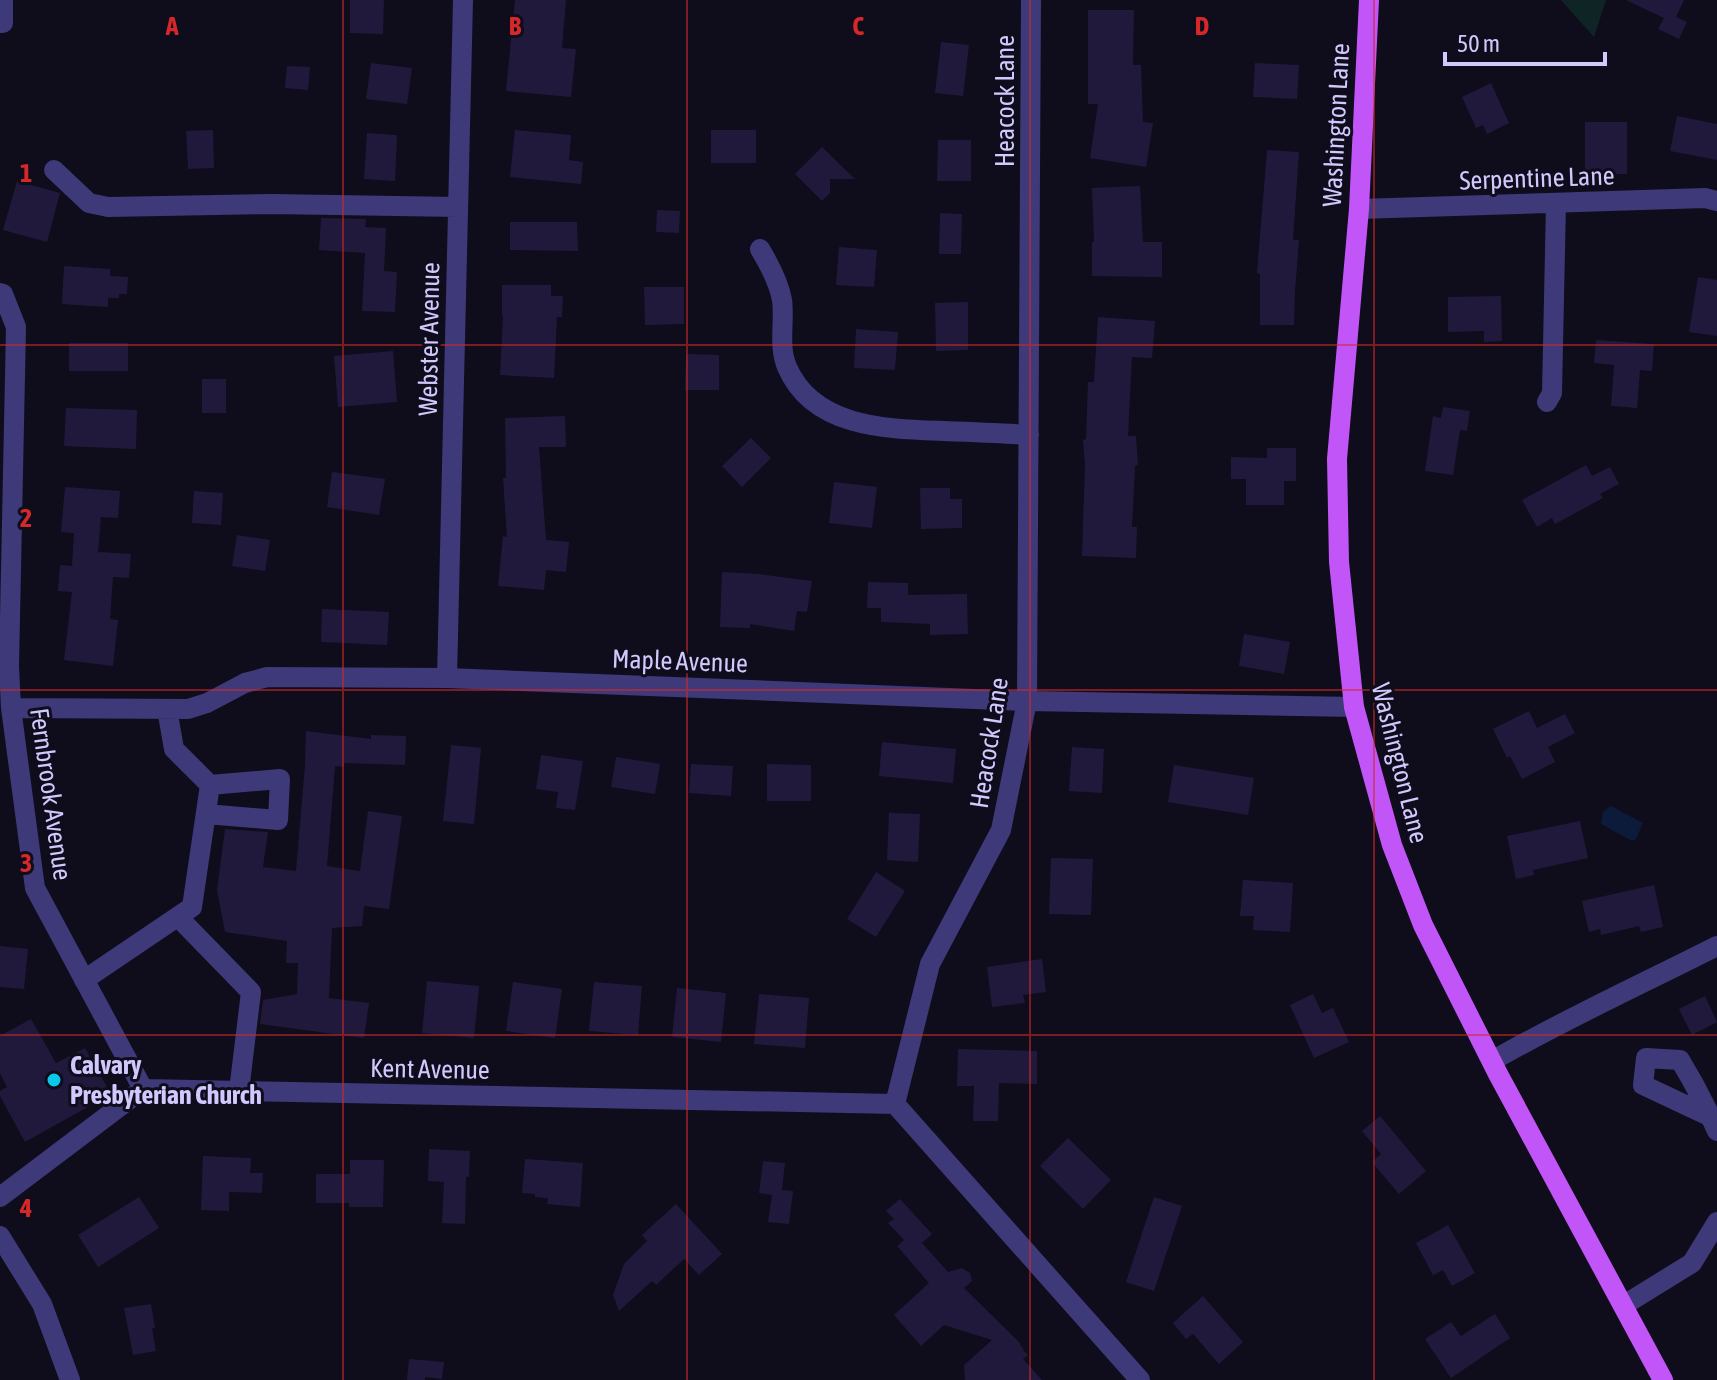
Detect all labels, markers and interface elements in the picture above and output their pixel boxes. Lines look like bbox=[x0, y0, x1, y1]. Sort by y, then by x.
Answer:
text: A bbox=[165, 11, 179, 41]
text: B bbox=[509, 11, 522, 41]
text: C bbox=[852, 11, 864, 41]
text: D bbox=[1195, 11, 1209, 41]
scale bar bbox=[1445, 16, 1605, 66]
text: 50 m bbox=[1457, 30, 1500, 57]
street label: Heacock Lane bbox=[990, 35, 1020, 167]
street label: Washington Lane bbox=[1317, 42, 1355, 208]
text: 1 bbox=[20, 158, 32, 188]
street label: Serpentine Lane bbox=[1459, 160, 1615, 196]
street label: Webster Avenue bbox=[413, 262, 445, 416]
text: 2 bbox=[20, 503, 32, 533]
street label: Maple Avenue bbox=[612, 644, 748, 678]
street label: Heacock Lane bbox=[964, 675, 1014, 811]
street label: Washington Lane bbox=[1366, 680, 1434, 846]
street label: Fernbrook Avenue bbox=[24, 706, 78, 882]
text: 3 bbox=[20, 848, 32, 878]
place label: Calvary Presbyterian Church bbox=[70, 1050, 262, 1110]
street label: Kent Avenue bbox=[370, 1053, 490, 1085]
marker: Calvary Presbyterian Church bbox=[45, 1071, 63, 1089]
text: 4 bbox=[19, 1193, 32, 1223]

